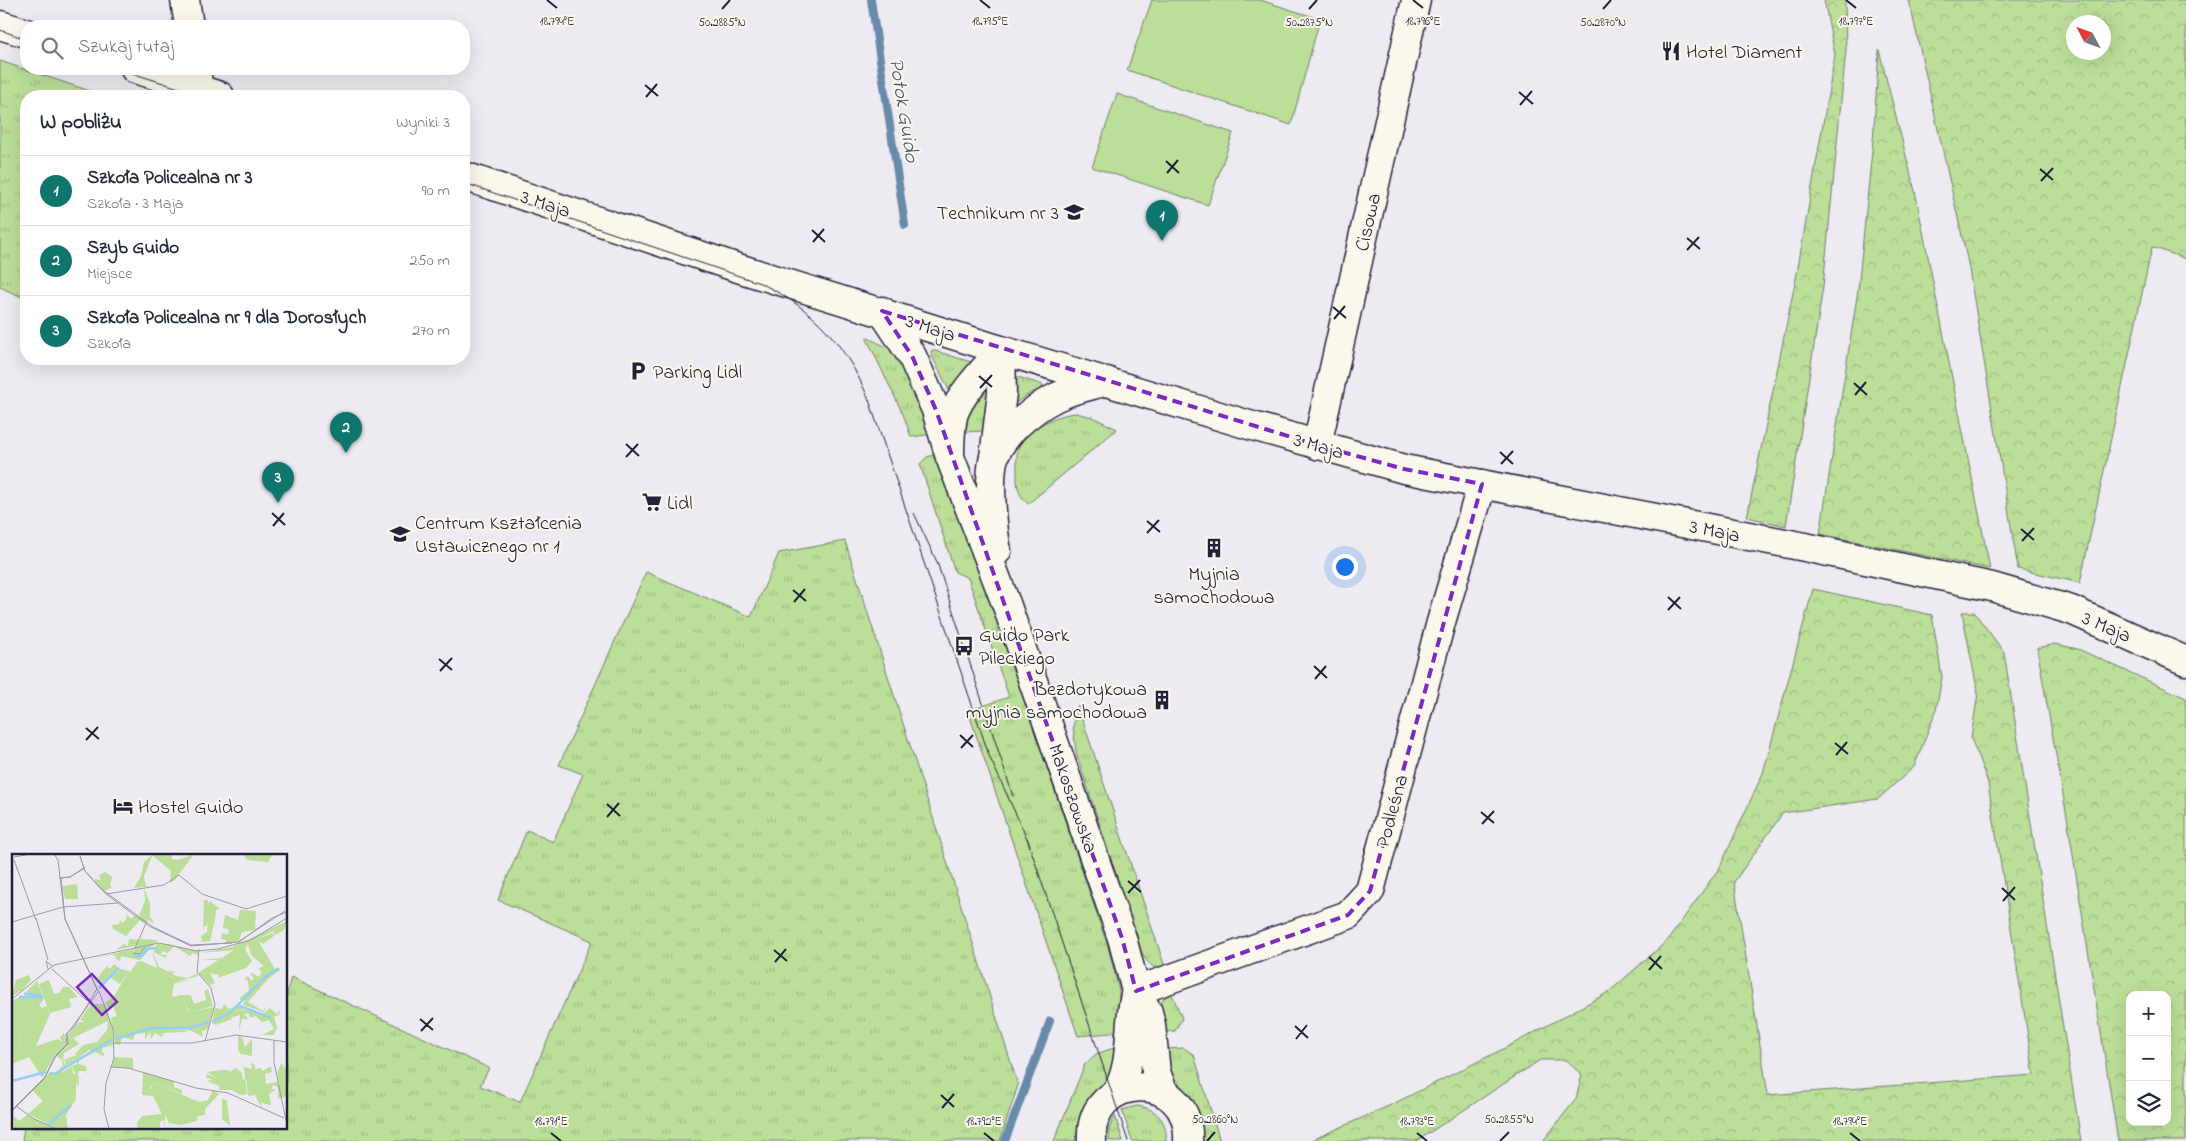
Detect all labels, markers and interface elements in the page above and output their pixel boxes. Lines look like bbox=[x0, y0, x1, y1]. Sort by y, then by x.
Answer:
text: 18.794°E bbox=[540, 13, 574, 31]
text: 18.795°E bbox=[972, 13, 1008, 31]
text: 18.796°E bbox=[1405, 13, 1441, 31]
text: 18.797°E bbox=[1839, 13, 1873, 31]
text: 50.2885°N bbox=[698, 14, 746, 32]
text: 50.2875°N bbox=[1285, 14, 1333, 32]
text: 50.2870°N bbox=[1580, 14, 1626, 32]
north arrow bbox=[2066, 15, 2111, 60]
search box bbox=[20, 20, 470, 75]
icon: search bbox=[38, 34, 66, 62]
text: Szukaj tutaj bbox=[78, 34, 174, 61]
place label: Hotel Diament bbox=[1686, 39, 1802, 68]
restaurant icon: Hotel Diament bbox=[1660, 40, 1682, 62]
water label: Potok Guido bbox=[880, 56, 926, 166]
text: W pobliżu bbox=[40, 108, 122, 138]
text: Wyniki: 3 bbox=[396, 111, 450, 135]
text: Szkoła Policealna nr 3 bbox=[87, 165, 253, 192]
text: 1 bbox=[53, 179, 59, 203]
text: 90 m bbox=[422, 179, 450, 203]
street label: 3 Maja bbox=[516, 184, 574, 227]
street label: Cisowa bbox=[1349, 191, 1390, 255]
text: Szkoła · 3 Maja bbox=[87, 192, 183, 216]
place label: Technikum nr 3 bbox=[937, 200, 1059, 229]
pin: 1 bbox=[1146, 200, 1178, 241]
school or university icon: Technikum nr 3 bbox=[1063, 201, 1085, 223]
text: Szyb Guido bbox=[87, 235, 179, 262]
text: 2 bbox=[52, 249, 60, 273]
text: 250 m bbox=[410, 249, 450, 273]
text: Miejsce bbox=[87, 262, 132, 286]
text: Szkoła Policealna nr 9 dla Dorosłych bbox=[87, 305, 366, 332]
street label: 3 Maja bbox=[901, 308, 959, 351]
text: 3 bbox=[53, 319, 59, 343]
text: 270 m bbox=[412, 319, 450, 343]
text: Szkoła bbox=[87, 332, 131, 356]
place label: Parking Lidl bbox=[653, 359, 742, 389]
parking icon: Parking Lidl bbox=[627, 360, 649, 382]
pin: 2 bbox=[330, 412, 362, 453]
street label: 3 Maja bbox=[1290, 426, 1347, 468]
pin: 3 bbox=[262, 462, 294, 503]
place label: Lidl bbox=[667, 490, 693, 519]
supermarket icon: Lidl bbox=[641, 491, 663, 513]
place label: Centrum Kształcenia Ustawicznego nr 1 bbox=[415, 510, 582, 563]
street label: 3 Maja bbox=[1687, 513, 1742, 552]
school or university icon: Centrum Kształcenia Ustawicznego nr 1 bbox=[389, 523, 411, 545]
building icon: Myjnia samochodowa bbox=[1203, 537, 1225, 559]
your location bbox=[1332, 554, 1358, 580]
place label: Myjnia samochodowa bbox=[1153, 561, 1275, 613]
street label: 3 Maja bbox=[2077, 605, 2135, 652]
place label: Guido Park Pileckiego bbox=[979, 622, 1070, 675]
bus stop icon: Guido Park Pileckiego bbox=[953, 635, 975, 657]
place label: Bezdotykowa myjnia samochodowa bbox=[966, 676, 1147, 728]
building icon: Bezdotykowa myjnia samochodowa bbox=[1151, 689, 1173, 711]
street label: Makoszowska bbox=[1039, 740, 1104, 857]
street label: Podleśna bbox=[1370, 772, 1417, 852]
place label: Hostel Guido bbox=[138, 794, 243, 823]
hotel icon: Hostel Guido bbox=[112, 795, 134, 817]
inset map bbox=[12, 854, 288, 1128]
map controls bbox=[2126, 991, 2171, 1126]
button: + bbox=[2126, 991, 2171, 1036]
button: − bbox=[2126, 1036, 2171, 1081]
button: layers bbox=[2126, 1081, 2171, 1126]
text: 50.2860°N bbox=[1192, 1111, 1238, 1129]
text: 50.2855°N bbox=[1484, 1111, 1534, 1129]
text: 18.791°E bbox=[534, 1113, 568, 1131]
text: 18.792°E bbox=[966, 1113, 1002, 1131]
text: 18.793°E bbox=[1400, 1113, 1434, 1131]
text: 18.794°E bbox=[1833, 1113, 1867, 1131]

